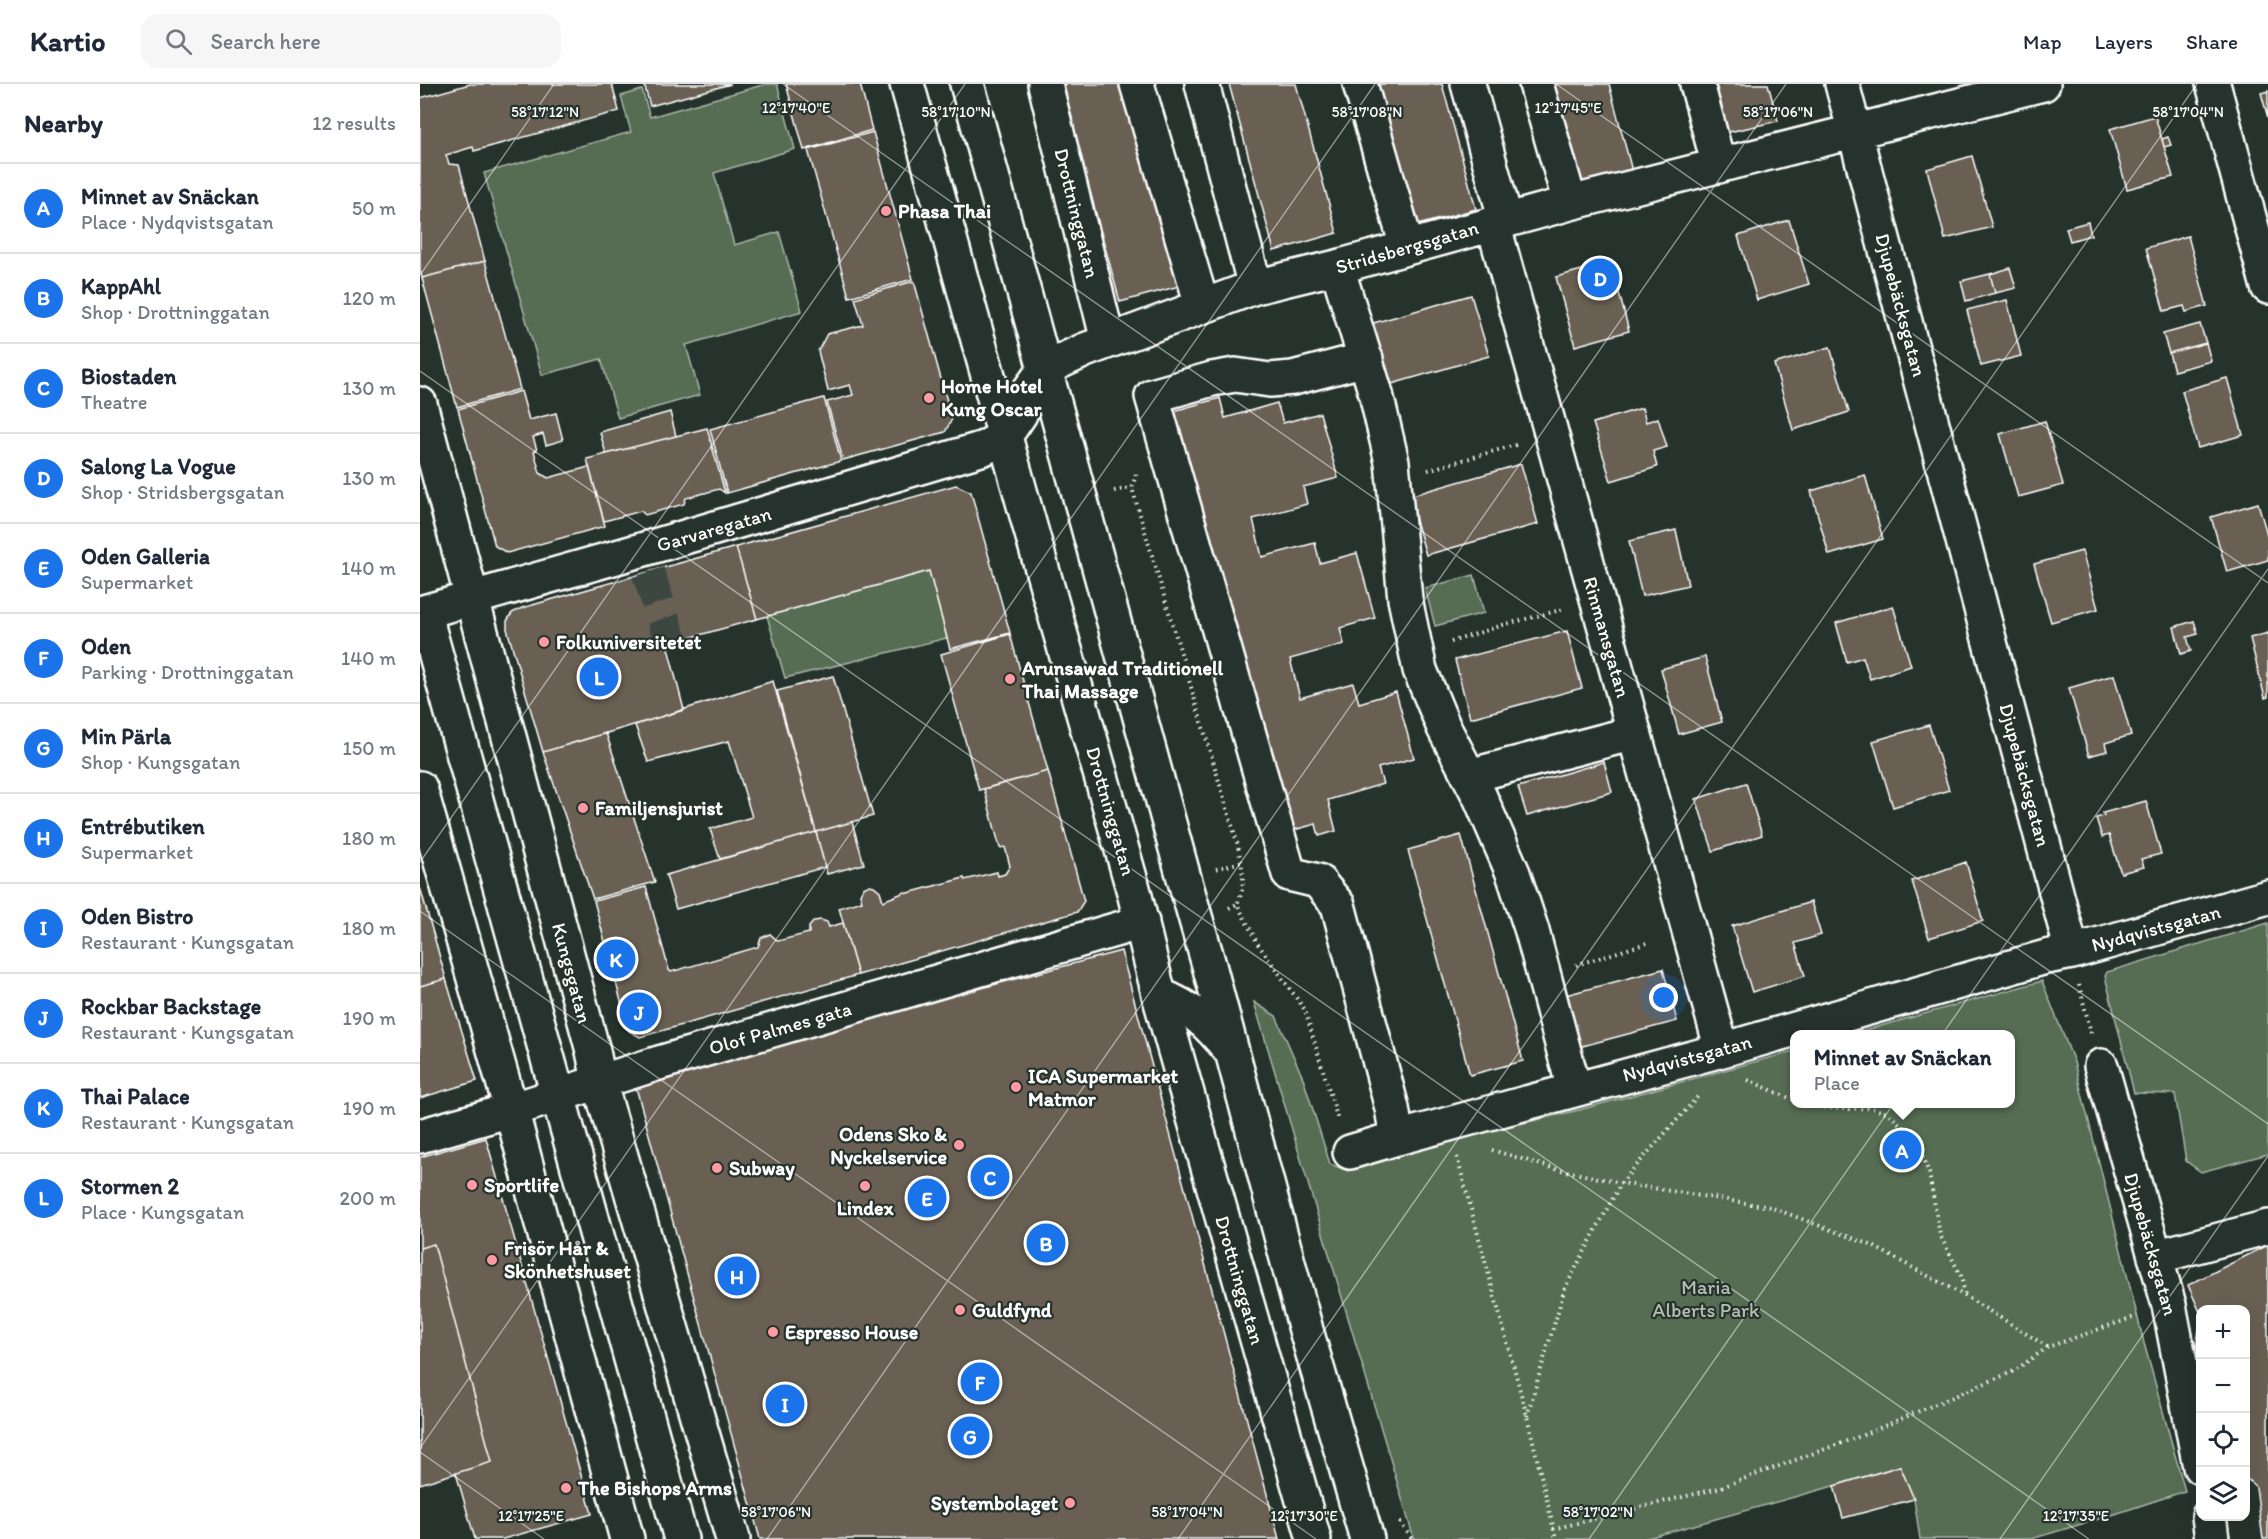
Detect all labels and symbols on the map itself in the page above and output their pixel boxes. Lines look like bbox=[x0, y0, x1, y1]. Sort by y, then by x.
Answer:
text: 12°17'40"E bbox=[762, 99, 830, 117]
text: 12°17'45"E bbox=[1534, 99, 1602, 117]
text: 58°17'12"N bbox=[511, 103, 579, 121]
text: 58°17'10"N bbox=[921, 103, 991, 121]
text: 58°17'08"N bbox=[1332, 103, 1402, 121]
text: 58°17'06"N bbox=[1743, 103, 1813, 121]
text: 58°17'04"N bbox=[2152, 103, 2224, 121]
street label: Drottninggatan bbox=[1049, 146, 1105, 280]
place label: Phasa Thai bbox=[898, 199, 991, 223]
marker: Phasa Thai bbox=[879, 204, 893, 218]
street label: Stridsbergsgatan bbox=[1333, 215, 1481, 279]
street label: Djupebäcksgatan bbox=[1870, 231, 1932, 379]
pin: D bbox=[1580, 256, 1620, 300]
place label: Home Hotel Kung Oscar bbox=[941, 374, 1043, 422]
marker: Home Hotel Kung Oscar bbox=[922, 391, 936, 405]
street label: Garvaregatan bbox=[654, 501, 774, 557]
street label: Rinmansgatan bbox=[1578, 574, 1636, 700]
place label: Folkuniversitetet bbox=[556, 630, 702, 654]
marker: Folkuniversitetet bbox=[537, 635, 551, 649]
pin: L bbox=[580, 654, 618, 700]
place label: Arunsawad Traditionell Thai Massage bbox=[1021, 656, 1224, 704]
marker: Arunsawad Traditionell Thai Massage bbox=[1003, 672, 1017, 686]
street label: Djupebäcksgatan bbox=[1994, 701, 2056, 849]
street label: Drottninggatan bbox=[1081, 744, 1141, 878]
place label: Familjensjurist bbox=[595, 796, 723, 821]
marker: Familjensjurist bbox=[576, 801, 590, 815]
street label: Nydqvistsgatan bbox=[2089, 899, 2223, 957]
street label: Kungsgatan bbox=[547, 920, 597, 1026]
pin: K bbox=[596, 936, 636, 982]
your location bbox=[1649, 983, 1678, 1012]
pin: J bbox=[620, 990, 658, 1034]
street label: Olof Palmes gata bbox=[706, 996, 854, 1060]
street label: Nydqvistsgatan bbox=[1620, 1029, 1754, 1087]
place label: ICA Supermarket Matmor bbox=[1028, 1064, 1178, 1111]
marker: ICA Supermarket Matmor bbox=[1009, 1080, 1023, 1094]
place label: Odens Sko & Nyckelservice bbox=[830, 1122, 947, 1170]
pin: A bbox=[1882, 1128, 1922, 1172]
marker: Odens Sko & Nyckelservice bbox=[952, 1138, 966, 1152]
pin: C bbox=[970, 1154, 1010, 1200]
place label: Subway bbox=[729, 1156, 795, 1181]
marker: Subway bbox=[710, 1161, 724, 1175]
street label: Djupebäcksgatan bbox=[2119, 1170, 2183, 1318]
place label: Sportlife bbox=[484, 1173, 559, 1198]
pin: E bbox=[908, 1176, 946, 1220]
marker: Sportlife bbox=[465, 1178, 479, 1192]
marker: Lindex bbox=[858, 1179, 872, 1193]
place label: Lindex bbox=[837, 1196, 894, 1220]
street label: Drottninggatan bbox=[1210, 1213, 1270, 1347]
pin: B bbox=[1026, 1220, 1066, 1266]
place label: Frisör Hår & Skönhetshuset bbox=[504, 1236, 631, 1283]
marker: Frisör Hår & Skönhetshuset bbox=[485, 1253, 499, 1267]
pin: H bbox=[718, 1254, 756, 1298]
park label: Maria Alberts Park bbox=[1653, 1275, 1760, 1322]
place label: Guldfynd bbox=[972, 1298, 1052, 1323]
marker: Guldfynd bbox=[953, 1303, 967, 1317]
place label: Espresso House bbox=[785, 1320, 919, 1345]
marker: Espresso House bbox=[766, 1325, 780, 1339]
pin: F bbox=[960, 1360, 1000, 1404]
pin: I bbox=[766, 1382, 805, 1426]
pin: G bbox=[950, 1414, 990, 1458]
place label: The Bishops Arms bbox=[577, 1476, 732, 1501]
marker: The Bishops Arms bbox=[559, 1481, 573, 1495]
place label: Systembolaget bbox=[931, 1491, 1059, 1516]
marker: Systembolaget bbox=[1063, 1496, 1077, 1510]
text: 58°17'06"N bbox=[741, 1503, 811, 1521]
text: 58°17'04"N bbox=[1151, 1503, 1223, 1521]
text: 58°17'02"N bbox=[1563, 1503, 1633, 1521]
text: 12°17'25"E bbox=[498, 1507, 564, 1525]
text: 12°17'30"E bbox=[1270, 1507, 1338, 1525]
text: 12°17'35"E bbox=[2043, 1507, 2109, 1525]

